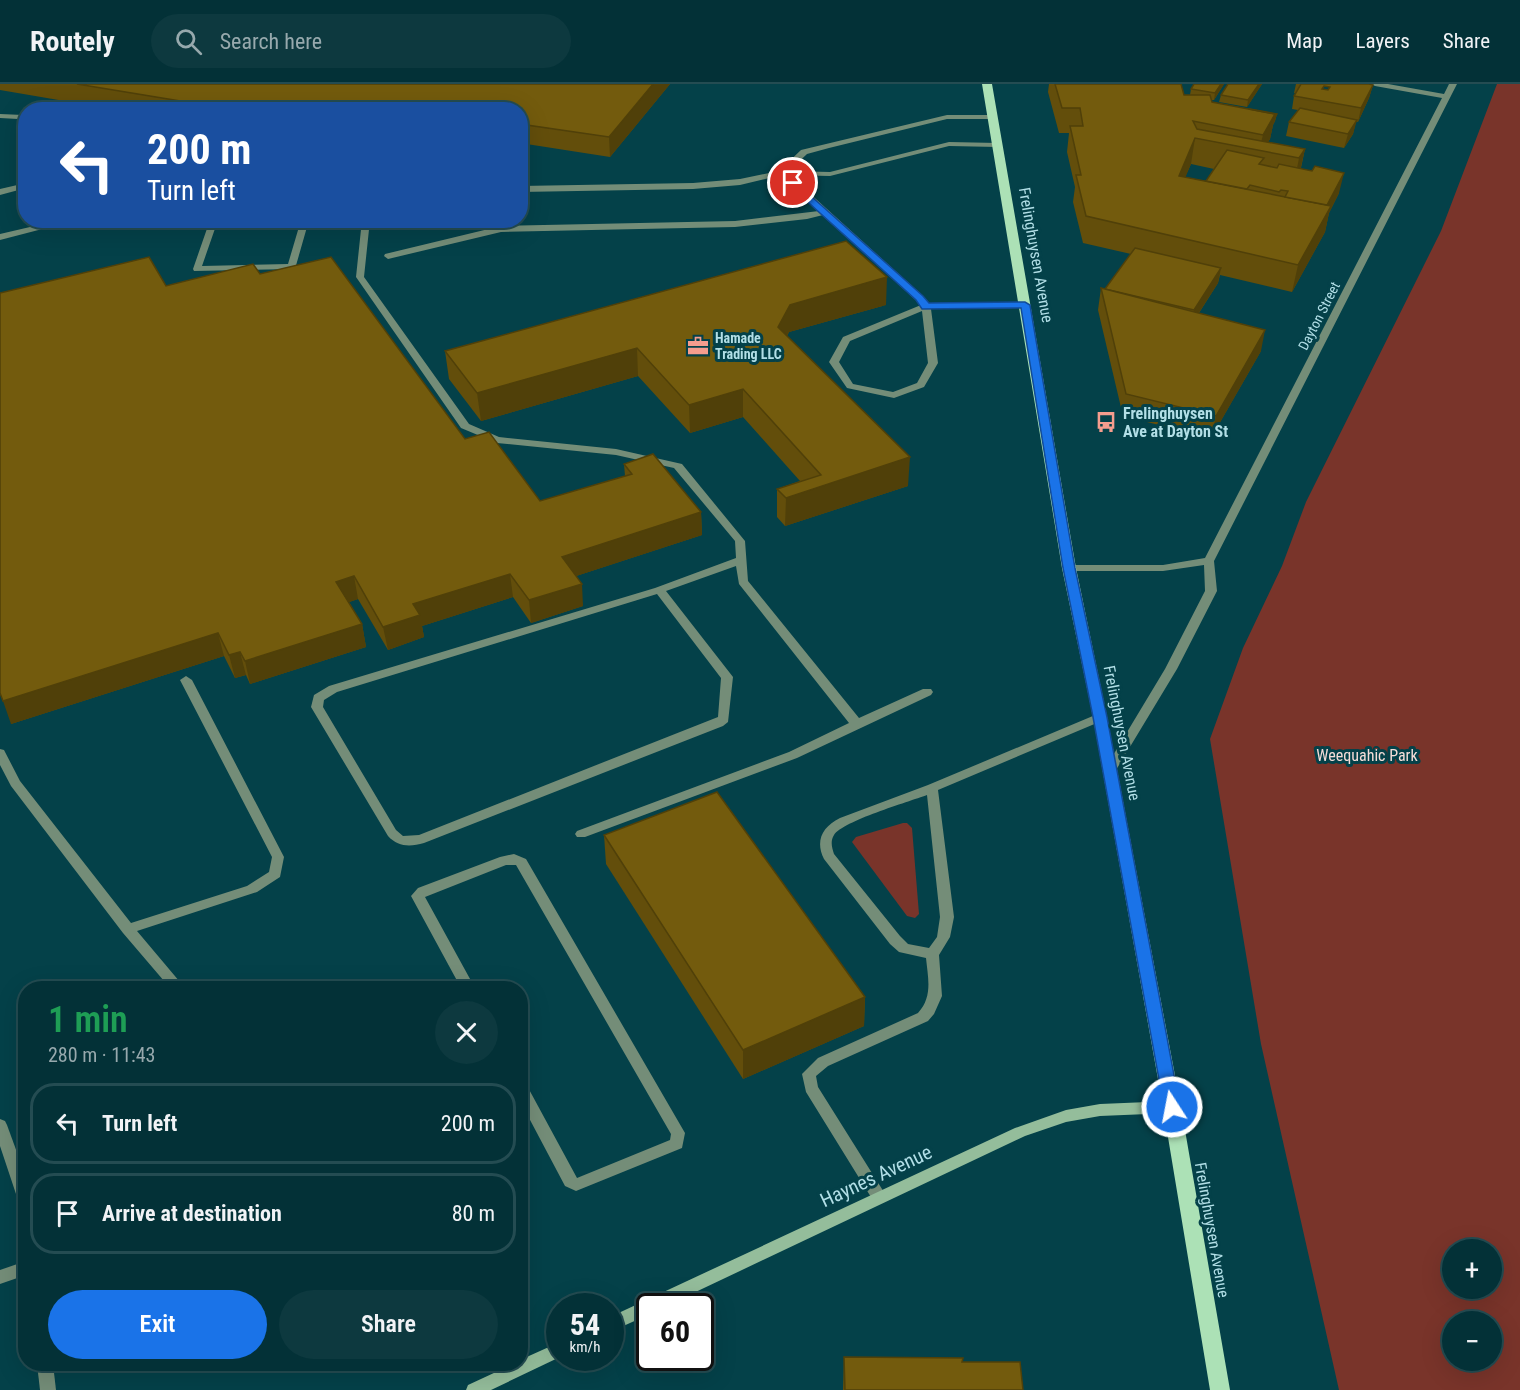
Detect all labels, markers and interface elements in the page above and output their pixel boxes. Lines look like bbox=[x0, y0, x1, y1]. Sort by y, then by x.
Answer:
search box bbox=[151, 14, 571, 68]
text: Routely bbox=[30, 25, 115, 58]
icon: search bbox=[172, 25, 205, 58]
text: Search here bbox=[220, 29, 322, 54]
text: Map bbox=[1286, 29, 1323, 53]
text: Layers bbox=[1356, 29, 1410, 53]
text: Share bbox=[1443, 29, 1490, 53]
text: 200 m bbox=[147, 125, 252, 174]
icon: left bbox=[48, 126, 126, 204]
pin bbox=[767, 157, 818, 208]
icon: arrive bbox=[776, 166, 809, 199]
text: Turn left bbox=[147, 175, 236, 207]
street label: Frelinghuysen Avenue bbox=[1015, 186, 1057, 324]
street label: Dayton Street bbox=[1295, 279, 1343, 353]
place label: Hamade Trading LLC bbox=[715, 330, 782, 362]
office icon: Hamade Trading LLC bbox=[686, 334, 710, 358]
place label: Frelinghuysen Ave at Dayton St bbox=[1123, 404, 1228, 441]
bus stop icon: Frelinghuysen Ave at Dayton St bbox=[1094, 410, 1118, 434]
street label: Frelinghuysen Avenue bbox=[1100, 664, 1144, 802]
park label: Weequahic Park bbox=[1316, 746, 1418, 765]
text: 1 min bbox=[48, 999, 128, 1041]
button: close bbox=[435, 1001, 498, 1064]
text: 280 m · 11:43 bbox=[48, 1043, 155, 1067]
position arrow bbox=[1140, 1075, 1204, 1139]
icon: left bbox=[51, 1107, 84, 1140]
text: Turn left bbox=[102, 1111, 177, 1136]
text: 200 m bbox=[441, 1111, 495, 1136]
street label: Haynes Avenue bbox=[816, 1140, 936, 1212]
street label: Frelinghuysen Avenue bbox=[1191, 1161, 1233, 1299]
icon: arrive bbox=[51, 1197, 84, 1230]
text: Arrive at destination bbox=[102, 1201, 282, 1226]
text: 80 m bbox=[452, 1201, 495, 1226]
map controls bbox=[1442, 1239, 1502, 1371]
button: + bbox=[1442, 1239, 1502, 1299]
button: Exit bbox=[48, 1290, 267, 1359]
button: Share bbox=[279, 1290, 498, 1359]
speed limit sign: 60 bbox=[636, 1293, 714, 1371]
text: 54 bbox=[570, 1307, 600, 1342]
button: − bbox=[1442, 1311, 1502, 1371]
text: km/h bbox=[570, 1338, 600, 1356]

